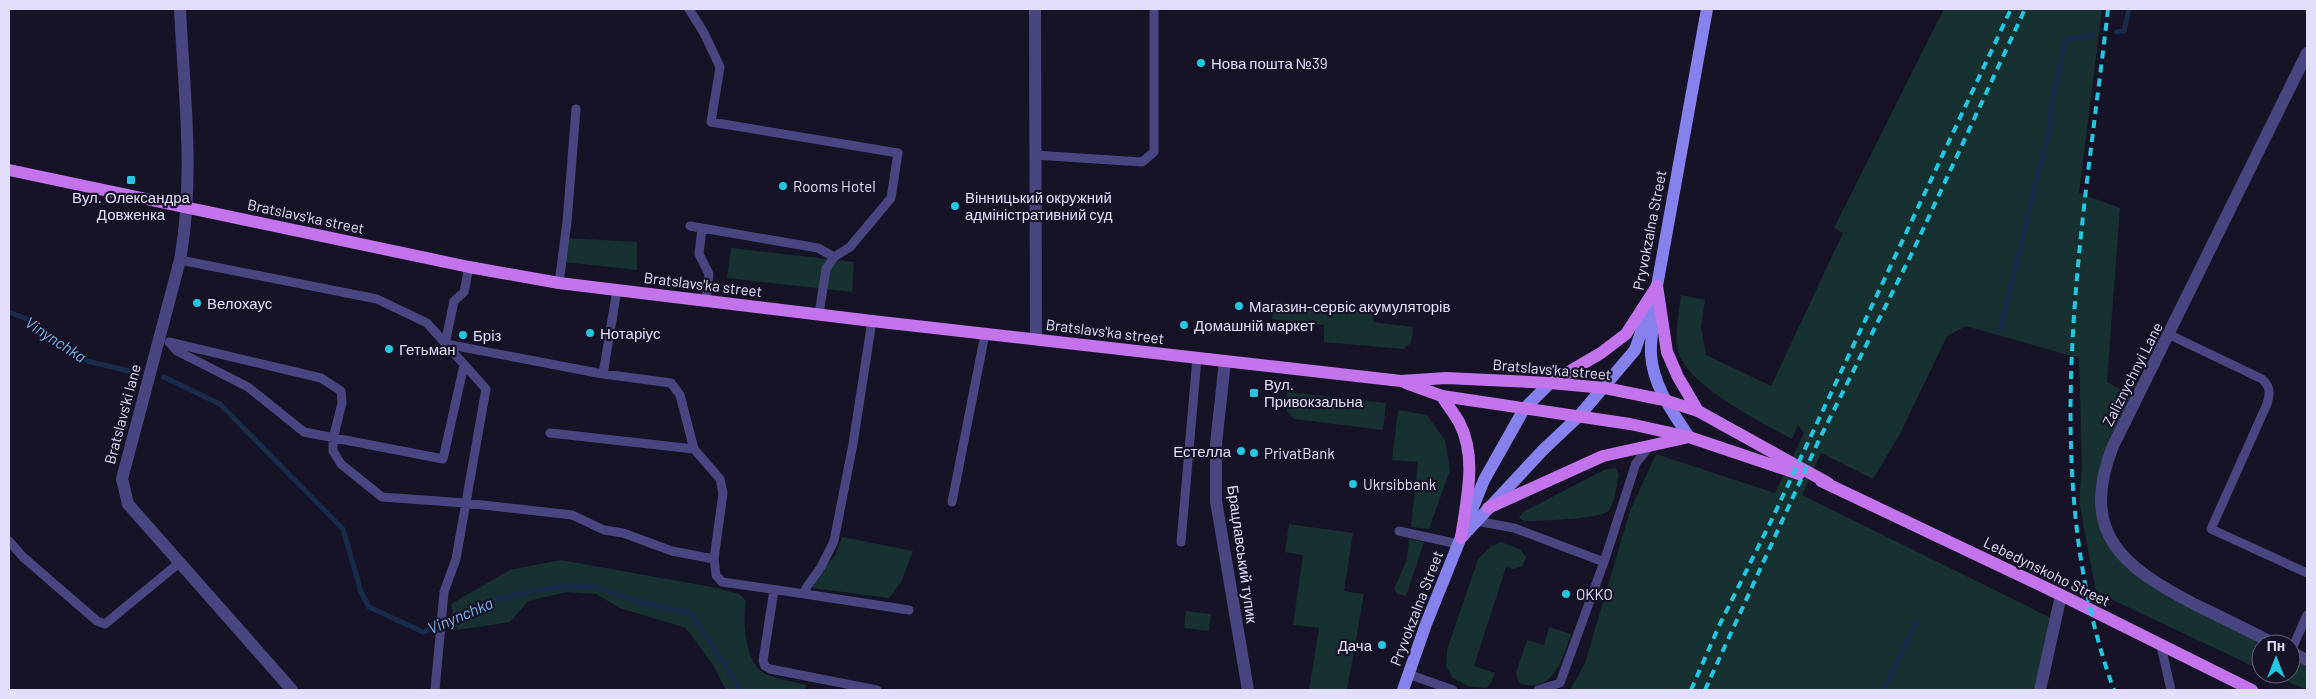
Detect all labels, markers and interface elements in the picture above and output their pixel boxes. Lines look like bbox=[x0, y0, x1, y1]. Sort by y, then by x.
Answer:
place label: Нова пошта №39 bbox=[1211, 54, 1328, 72]
marker: Нова пошта №39 bbox=[1195, 57, 1207, 69]
street label: Pryvokzalna Street bbox=[1629, 169, 1669, 291]
marker: Вул. Олександра Довженка bbox=[125, 174, 137, 186]
place label: Rooms Hotel bbox=[793, 177, 876, 195]
marker: Rooms Hotel bbox=[777, 180, 789, 192]
place label: Вул. Олександра Довженка bbox=[72, 188, 191, 223]
place label: Вінницький окружний адміністративний суд bbox=[965, 188, 1113, 223]
street label: Bratslavs'ka street bbox=[246, 195, 366, 237]
marker: Вінницький окружний адміністративний суд bbox=[949, 200, 961, 212]
street label: Bratslavs'ka street bbox=[643, 268, 763, 300]
place label: Велохаус bbox=[207, 294, 273, 312]
marker: Велохаус bbox=[191, 297, 203, 309]
place label: Магазин-сервіс акумуляторів bbox=[1249, 297, 1450, 315]
marker: Магазин-сервіс акумуляторів bbox=[1233, 300, 1245, 312]
water label: Vinynchka bbox=[22, 312, 90, 366]
street label: Bratslavs'ka street bbox=[1045, 315, 1165, 347]
place label: Домашній маркет bbox=[1194, 316, 1315, 334]
marker: Домашній маркет bbox=[1178, 319, 1190, 331]
street label: Zaliznychnyi Lane bbox=[2098, 319, 2166, 429]
place label: Нотаріус bbox=[600, 324, 661, 342]
place label: Бріз bbox=[473, 326, 502, 344]
marker: Нотаріус bbox=[584, 327, 596, 339]
marker: Бріз bbox=[457, 329, 469, 341]
place label: Гетьман bbox=[399, 340, 456, 358]
marker: Гетьман bbox=[383, 343, 395, 355]
street label: Bratslavs'ka street bbox=[1492, 355, 1612, 383]
street label: Bratslavs'ki lane bbox=[100, 362, 144, 466]
place label: Вул. Привокзальна bbox=[1264, 375, 1363, 410]
marker: Вул. Привокзальна bbox=[1248, 387, 1260, 399]
place label: Естелла bbox=[1173, 442, 1232, 460]
place label: PrivatBank bbox=[1264, 444, 1335, 462]
marker: Естелла bbox=[1235, 445, 1247, 457]
marker: PrivatBank bbox=[1248, 447, 1260, 459]
place label: Ukrsibbank bbox=[1363, 475, 1437, 493]
marker: Ukrsibbank bbox=[1347, 478, 1359, 490]
street label: Брацлавський тупик bbox=[1224, 484, 1262, 625]
street label: Lebedynskoho Street bbox=[1981, 533, 2113, 609]
street label: Pryvokzalna Street bbox=[1386, 548, 1446, 668]
place label: OKKO bbox=[1576, 585, 1613, 603]
marker: OKKO bbox=[1560, 588, 1572, 600]
water label: Vinynchka bbox=[424, 593, 496, 637]
north arrow bbox=[2251, 634, 2301, 684]
place label: Дача bbox=[1338, 636, 1373, 654]
text: Пн bbox=[2267, 637, 2285, 654]
marker: Дача bbox=[1376, 639, 1388, 651]

